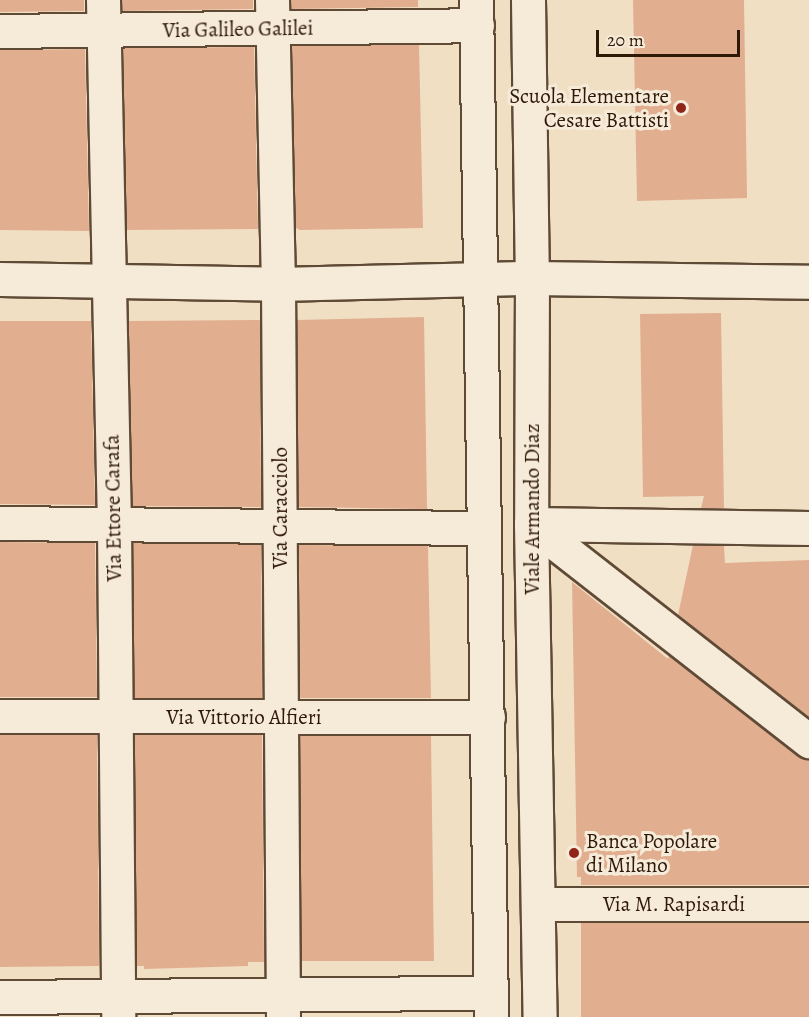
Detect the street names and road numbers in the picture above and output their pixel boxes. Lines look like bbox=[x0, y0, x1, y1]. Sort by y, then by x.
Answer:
street label: Via Galileo Galilei bbox=[162, 15, 314, 43]
street label: Viale Armando Diaz bbox=[519, 423, 545, 595]
street label: Via Ettore Carafa bbox=[99, 434, 127, 582]
street label: Via Caracciolo bbox=[267, 447, 293, 569]
street label: Via Vittorio Alfieri bbox=[166, 704, 322, 730]
street label: Via M. Rapisardi bbox=[603, 891, 745, 917]

